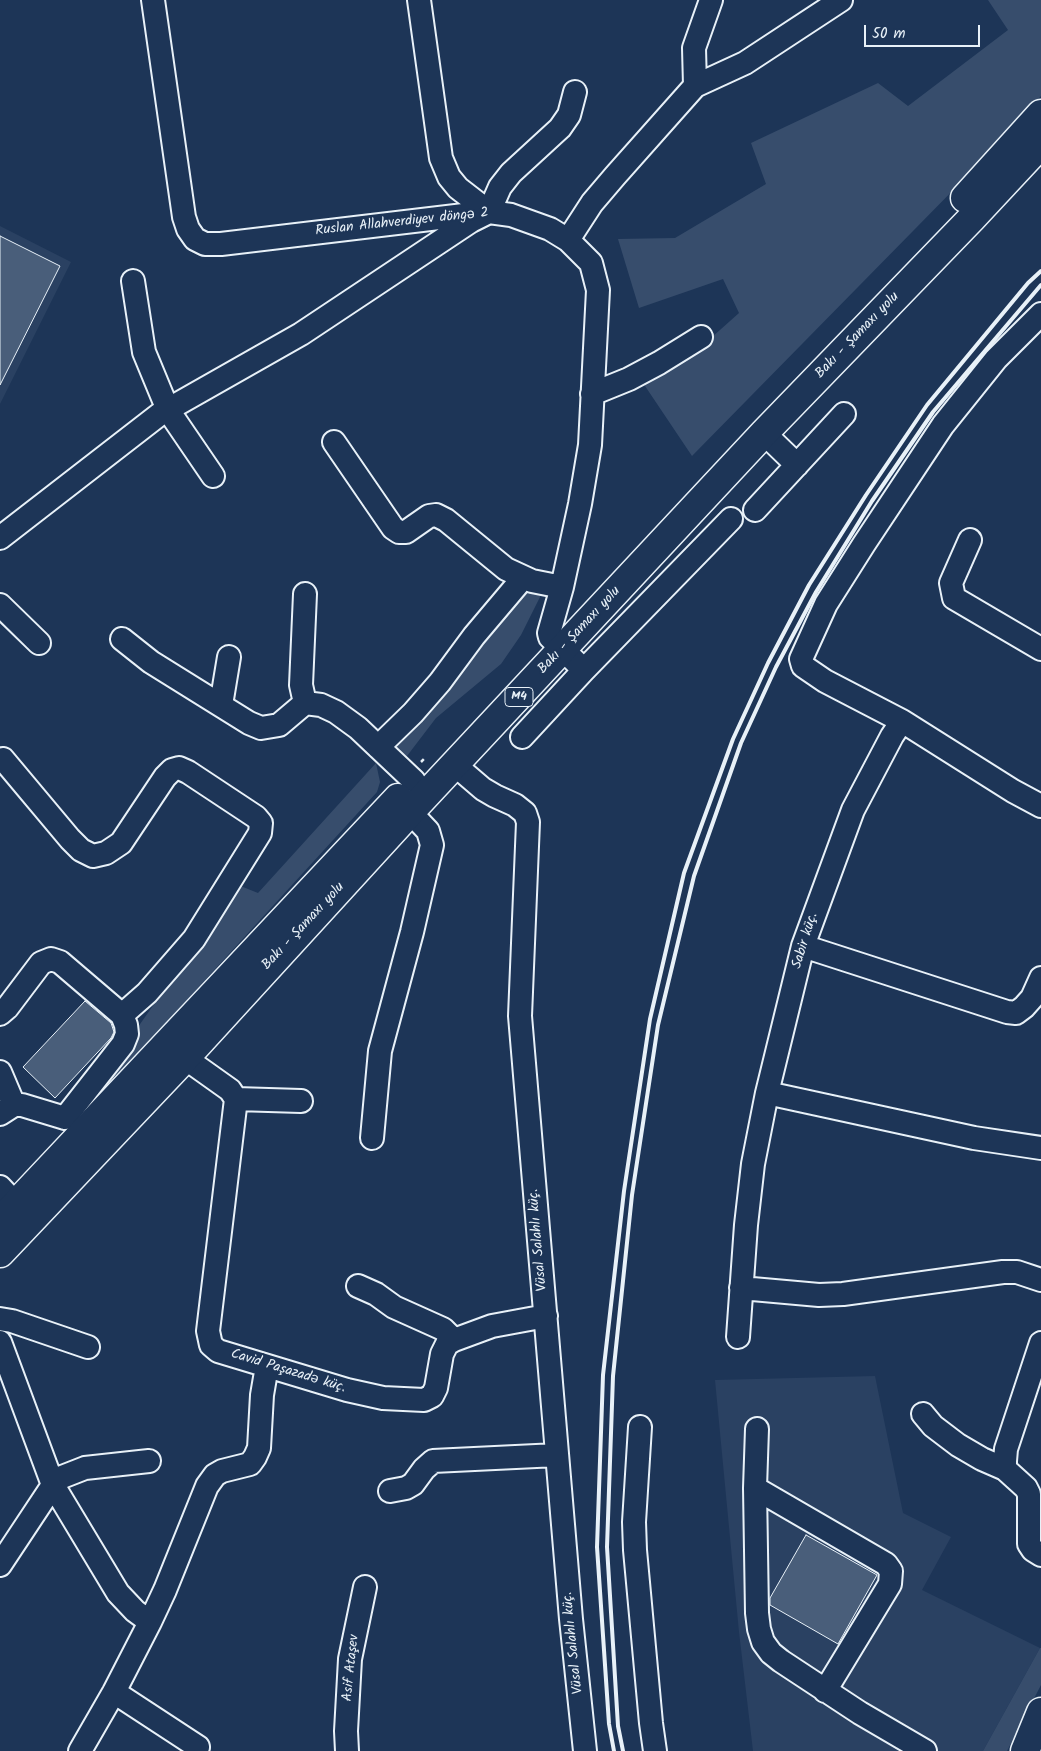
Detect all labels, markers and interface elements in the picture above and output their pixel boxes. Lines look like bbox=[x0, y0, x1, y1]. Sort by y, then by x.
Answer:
scale bar bbox=[866, 15, 982, 47]
text: 50 m bbox=[872, 22, 906, 46]
street label: Ruslan Allahverdiyev döngə 2 bbox=[315, 206, 489, 240]
street label: Bakı - Şamaxı yolu bbox=[813, 289, 903, 383]
street label: Bakı - Şamaxı yolu bbox=[535, 584, 625, 678]
road number: M4 bbox=[505, 688, 533, 706]
street label: Bakı - Şamaxı yolu bbox=[259, 880, 349, 974]
street label: Sabir küç. bbox=[790, 911, 822, 971]
street label: Vüsal Salahlı küç. bbox=[526, 1188, 552, 1292]
street label: Cavid Paşazadə küç. bbox=[228, 1347, 348, 1397]
street label: Vüsal Salahlı küç. bbox=[560, 1591, 588, 1695]
street label: Asif Ataşev bbox=[340, 1634, 364, 1702]

